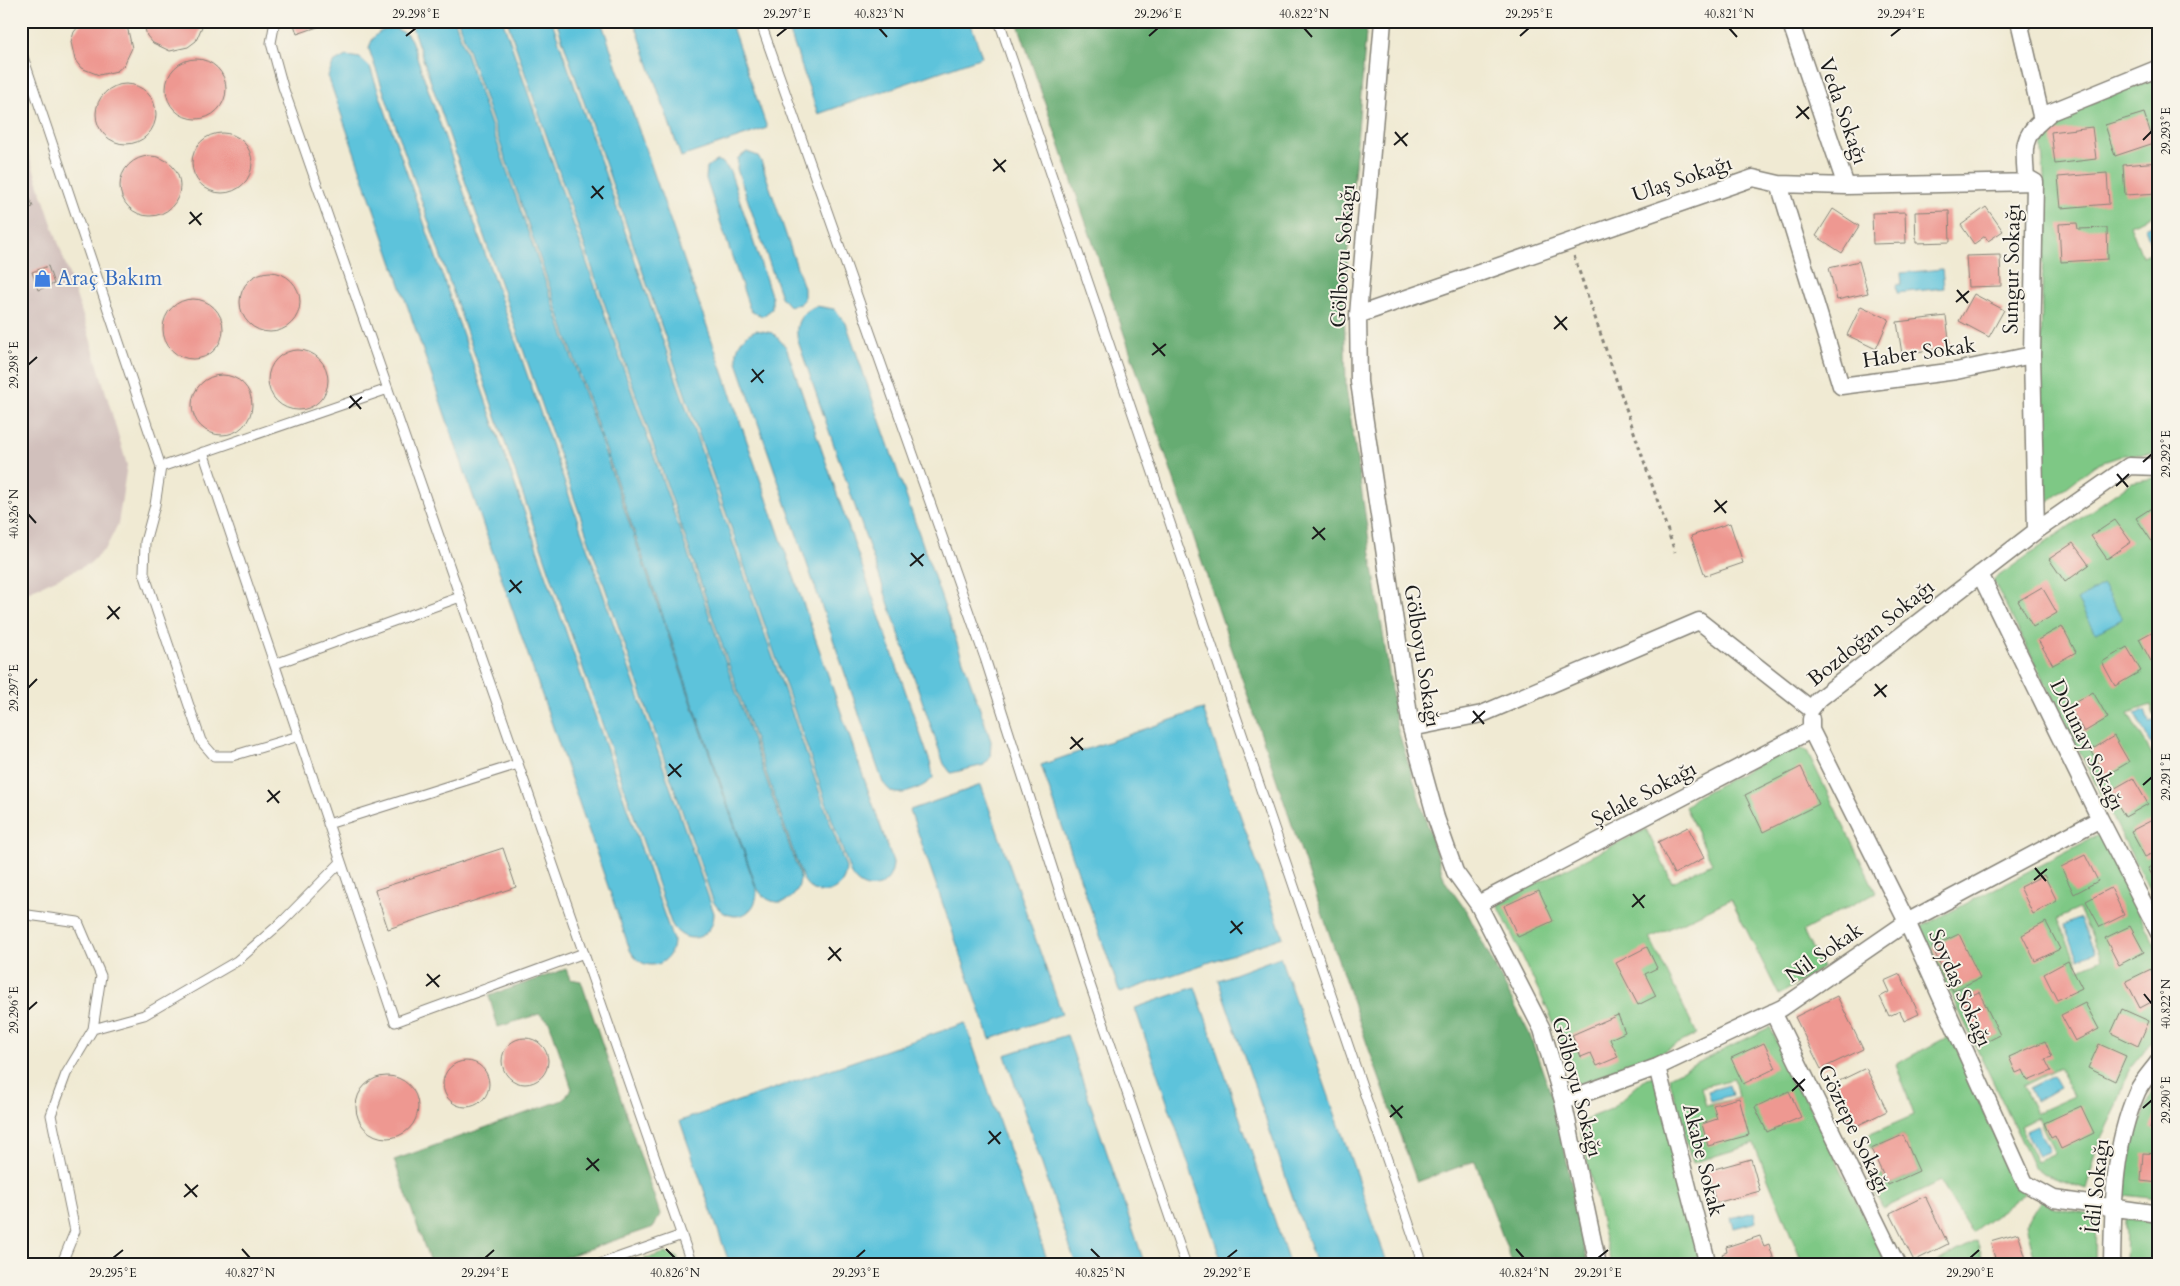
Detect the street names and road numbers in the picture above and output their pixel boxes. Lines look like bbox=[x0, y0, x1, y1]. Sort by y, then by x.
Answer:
street label: Veda Sokağı bbox=[1811, 54, 1875, 168]
street label: Ulaş Sokağı bbox=[1628, 148, 1736, 210]
street label: Gölboyu Sokağı bbox=[1324, 183, 1362, 329]
street label: Sungur Sokağı bbox=[1996, 203, 2028, 334]
street label: Haber Sokak bbox=[1860, 331, 1978, 375]
street label: Bozdoğan Sokağı bbox=[1801, 573, 1941, 693]
street label: Gölboyu Sokağı bbox=[1396, 583, 1448, 730]
street label: Dolunay Sokağı bbox=[2043, 674, 2131, 816]
street label: Şelale Sokağı bbox=[1586, 754, 1702, 834]
street label: Nil Sokak bbox=[1780, 915, 1869, 990]
street label: Soydaş Sokağı bbox=[1921, 925, 1999, 1051]
street label: Gölboyu Sokağı bbox=[1544, 1014, 1610, 1160]
street label: Göztepe Sokağı bbox=[1810, 1060, 1898, 1198]
street label: Akabe Sokak bbox=[1675, 1101, 1731, 1220]
street label: İdil Sokağı bbox=[2078, 1137, 2116, 1235]

